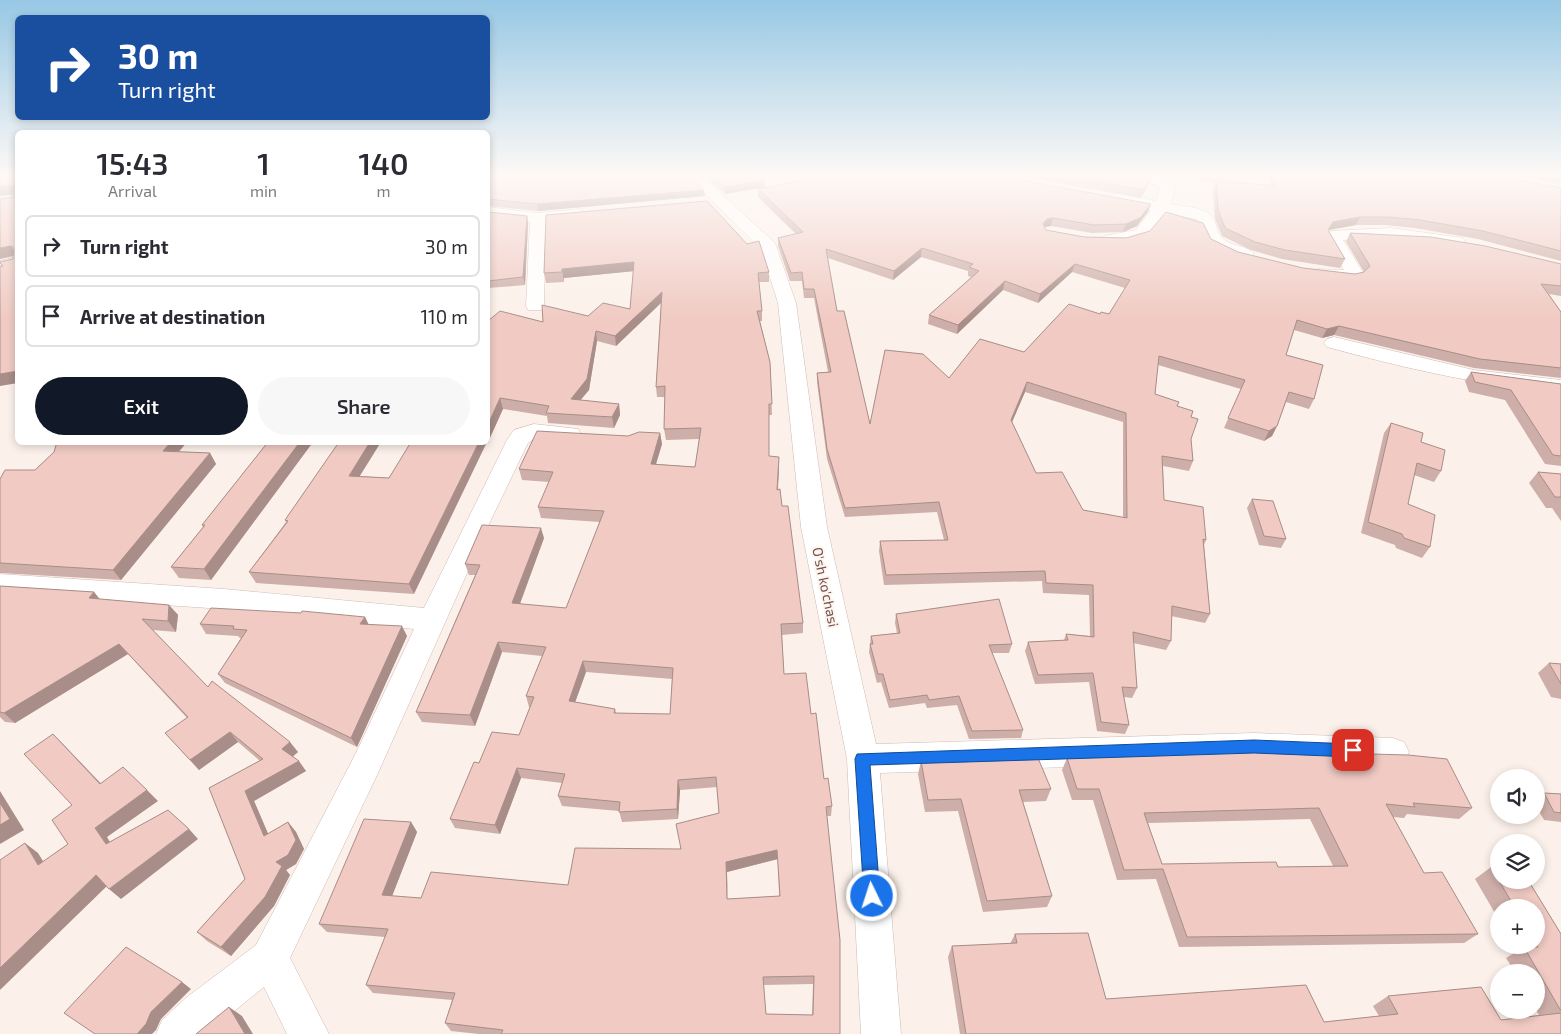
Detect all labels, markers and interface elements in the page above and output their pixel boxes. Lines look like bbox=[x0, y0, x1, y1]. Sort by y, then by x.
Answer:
text: 30 m bbox=[118, 34, 198, 76]
icon: right bbox=[35, 35, 100, 100]
text: Turn right bbox=[118, 76, 216, 102]
text: 15:43 bbox=[96, 145, 168, 181]
text: 1 bbox=[257, 145, 270, 181]
text: 140 bbox=[359, 145, 409, 181]
text: Arrival bbox=[108, 181, 157, 200]
text: min bbox=[250, 181, 277, 200]
text: m bbox=[377, 181, 391, 200]
icon: right bbox=[37, 232, 65, 260]
text: Turn right bbox=[80, 235, 168, 258]
text: 30 m bbox=[425, 235, 468, 258]
icon: arrive bbox=[37, 302, 65, 330]
text: Arrive at destination bbox=[80, 305, 265, 328]
text: 110 m bbox=[421, 305, 468, 328]
button: Exit bbox=[35, 377, 248, 435]
button: Share bbox=[258, 377, 470, 435]
street label: O'sh ko'chasi bbox=[809, 546, 843, 628]
pin bbox=[1332, 729, 1374, 771]
icon: arrive bbox=[1339, 736, 1367, 764]
map controls bbox=[1490, 769, 1545, 1019]
button: sound bbox=[1490, 769, 1545, 824]
button: layers bbox=[1490, 834, 1545, 889]
position arrow bbox=[845, 869, 897, 921]
button: + bbox=[1490, 899, 1545, 954]
button: − bbox=[1490, 964, 1545, 1019]

